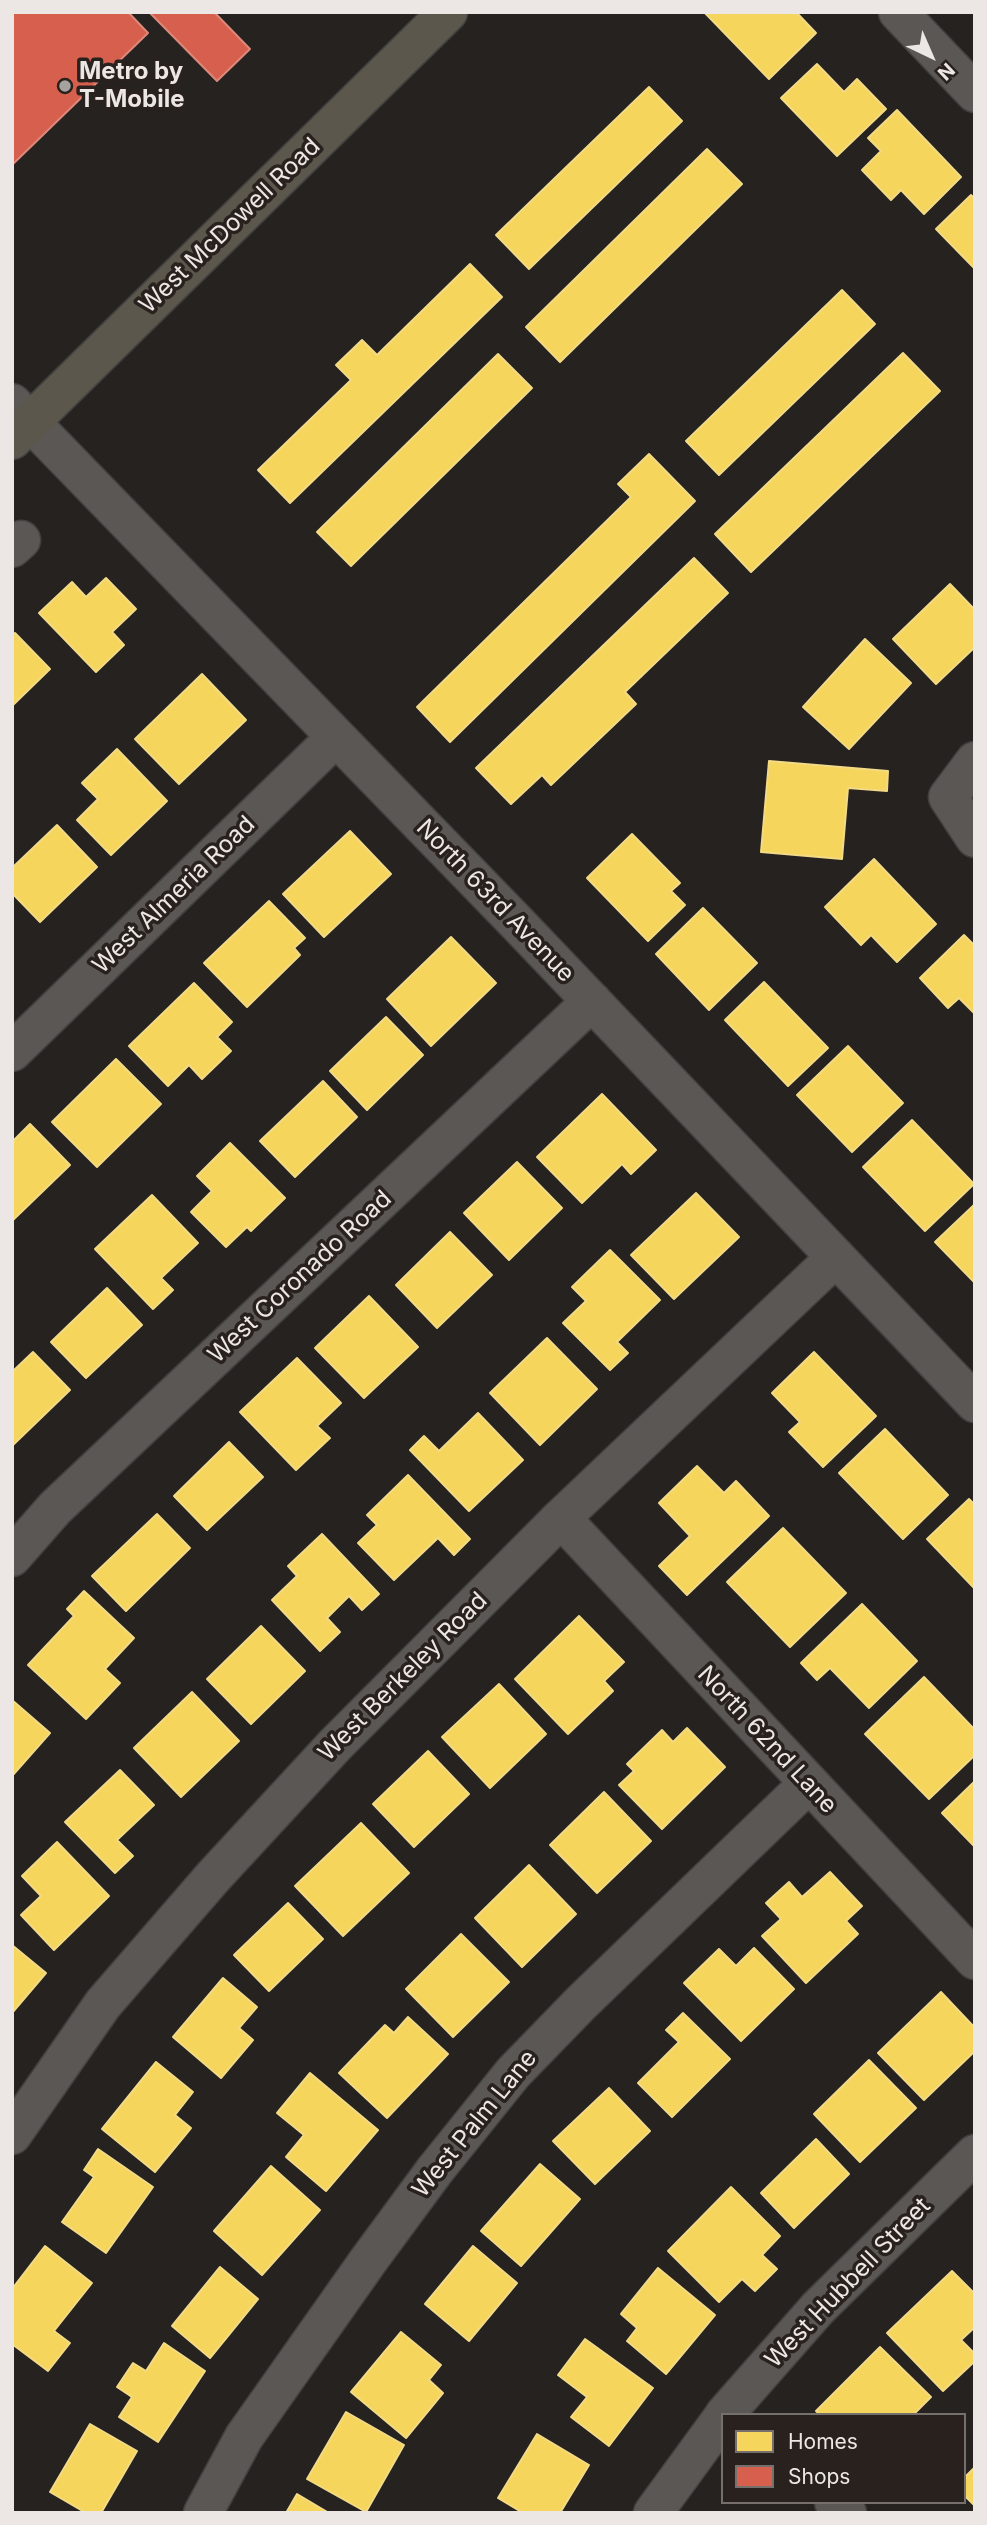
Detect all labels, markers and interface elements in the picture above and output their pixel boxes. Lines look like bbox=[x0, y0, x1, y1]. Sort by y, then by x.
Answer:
north arrow bbox=[896, 21, 966, 91]
place label: Metro by T-Mobile bbox=[79, 58, 185, 114]
text: N bbox=[933, 58, 959, 85]
marker: Metro by T-Mobile bbox=[57, 78, 73, 94]
street label: West McDowell Road bbox=[134, 132, 326, 320]
street label: West Almeria Road bbox=[87, 810, 261, 980]
street label: North 63rd Avenue bbox=[410, 814, 580, 988]
street label: West Coronado Road bbox=[202, 1185, 398, 1369]
street label: West Berkeley Road bbox=[313, 1587, 493, 1767]
street label: North 62nd Lane bbox=[691, 1660, 843, 1820]
street label: West Palm Lane bbox=[407, 2044, 543, 2204]
street label: West Hubbell Street bbox=[759, 2192, 937, 2374]
legend bbox=[721, 2413, 966, 2504]
text: Homes bbox=[788, 2429, 858, 2454]
text: Shops bbox=[788, 2464, 850, 2489]

